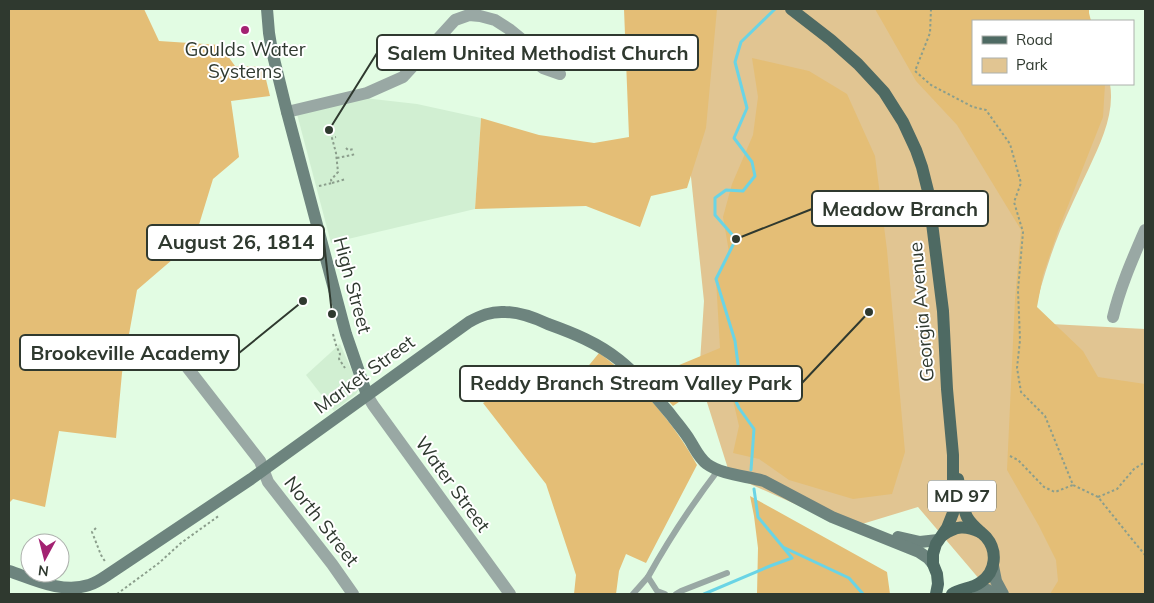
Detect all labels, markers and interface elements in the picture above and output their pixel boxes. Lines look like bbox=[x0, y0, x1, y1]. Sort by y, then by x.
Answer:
legend bbox=[972, 20, 1134, 85]
marker: Goulds Water Systems bbox=[239, 24, 251, 36]
text: Road bbox=[1016, 30, 1053, 49]
callout: Salem United Methodist Church bbox=[377, 35, 698, 70]
place label: Goulds Water Systems bbox=[184, 37, 306, 83]
text: Salem United Methodist Church bbox=[387, 40, 689, 65]
text: Park bbox=[1016, 55, 1048, 74]
callout: Meadow Branch bbox=[812, 191, 988, 226]
text: Meadow Branch bbox=[822, 196, 978, 221]
callout: August 26, 1814 bbox=[147, 225, 324, 260]
text: August 26, 1814 bbox=[158, 229, 314, 254]
street label: High Street bbox=[329, 234, 378, 336]
street label: Georgia Avenue bbox=[903, 241, 939, 383]
street label: Market Street bbox=[309, 329, 419, 419]
callout: Brookeville Academy bbox=[20, 335, 239, 370]
text: Brookeville Academy bbox=[30, 340, 230, 365]
callout: Reddy Branch Stream Valley Park bbox=[460, 366, 802, 401]
text: Reddy Branch Stream Valley Park bbox=[470, 370, 793, 395]
street label: Water Street bbox=[410, 431, 496, 537]
street label: North Street bbox=[279, 471, 365, 571]
road number: MD 97 bbox=[928, 481, 996, 512]
north arrow bbox=[20, 533, 70, 583]
text: N bbox=[37, 561, 50, 580]

